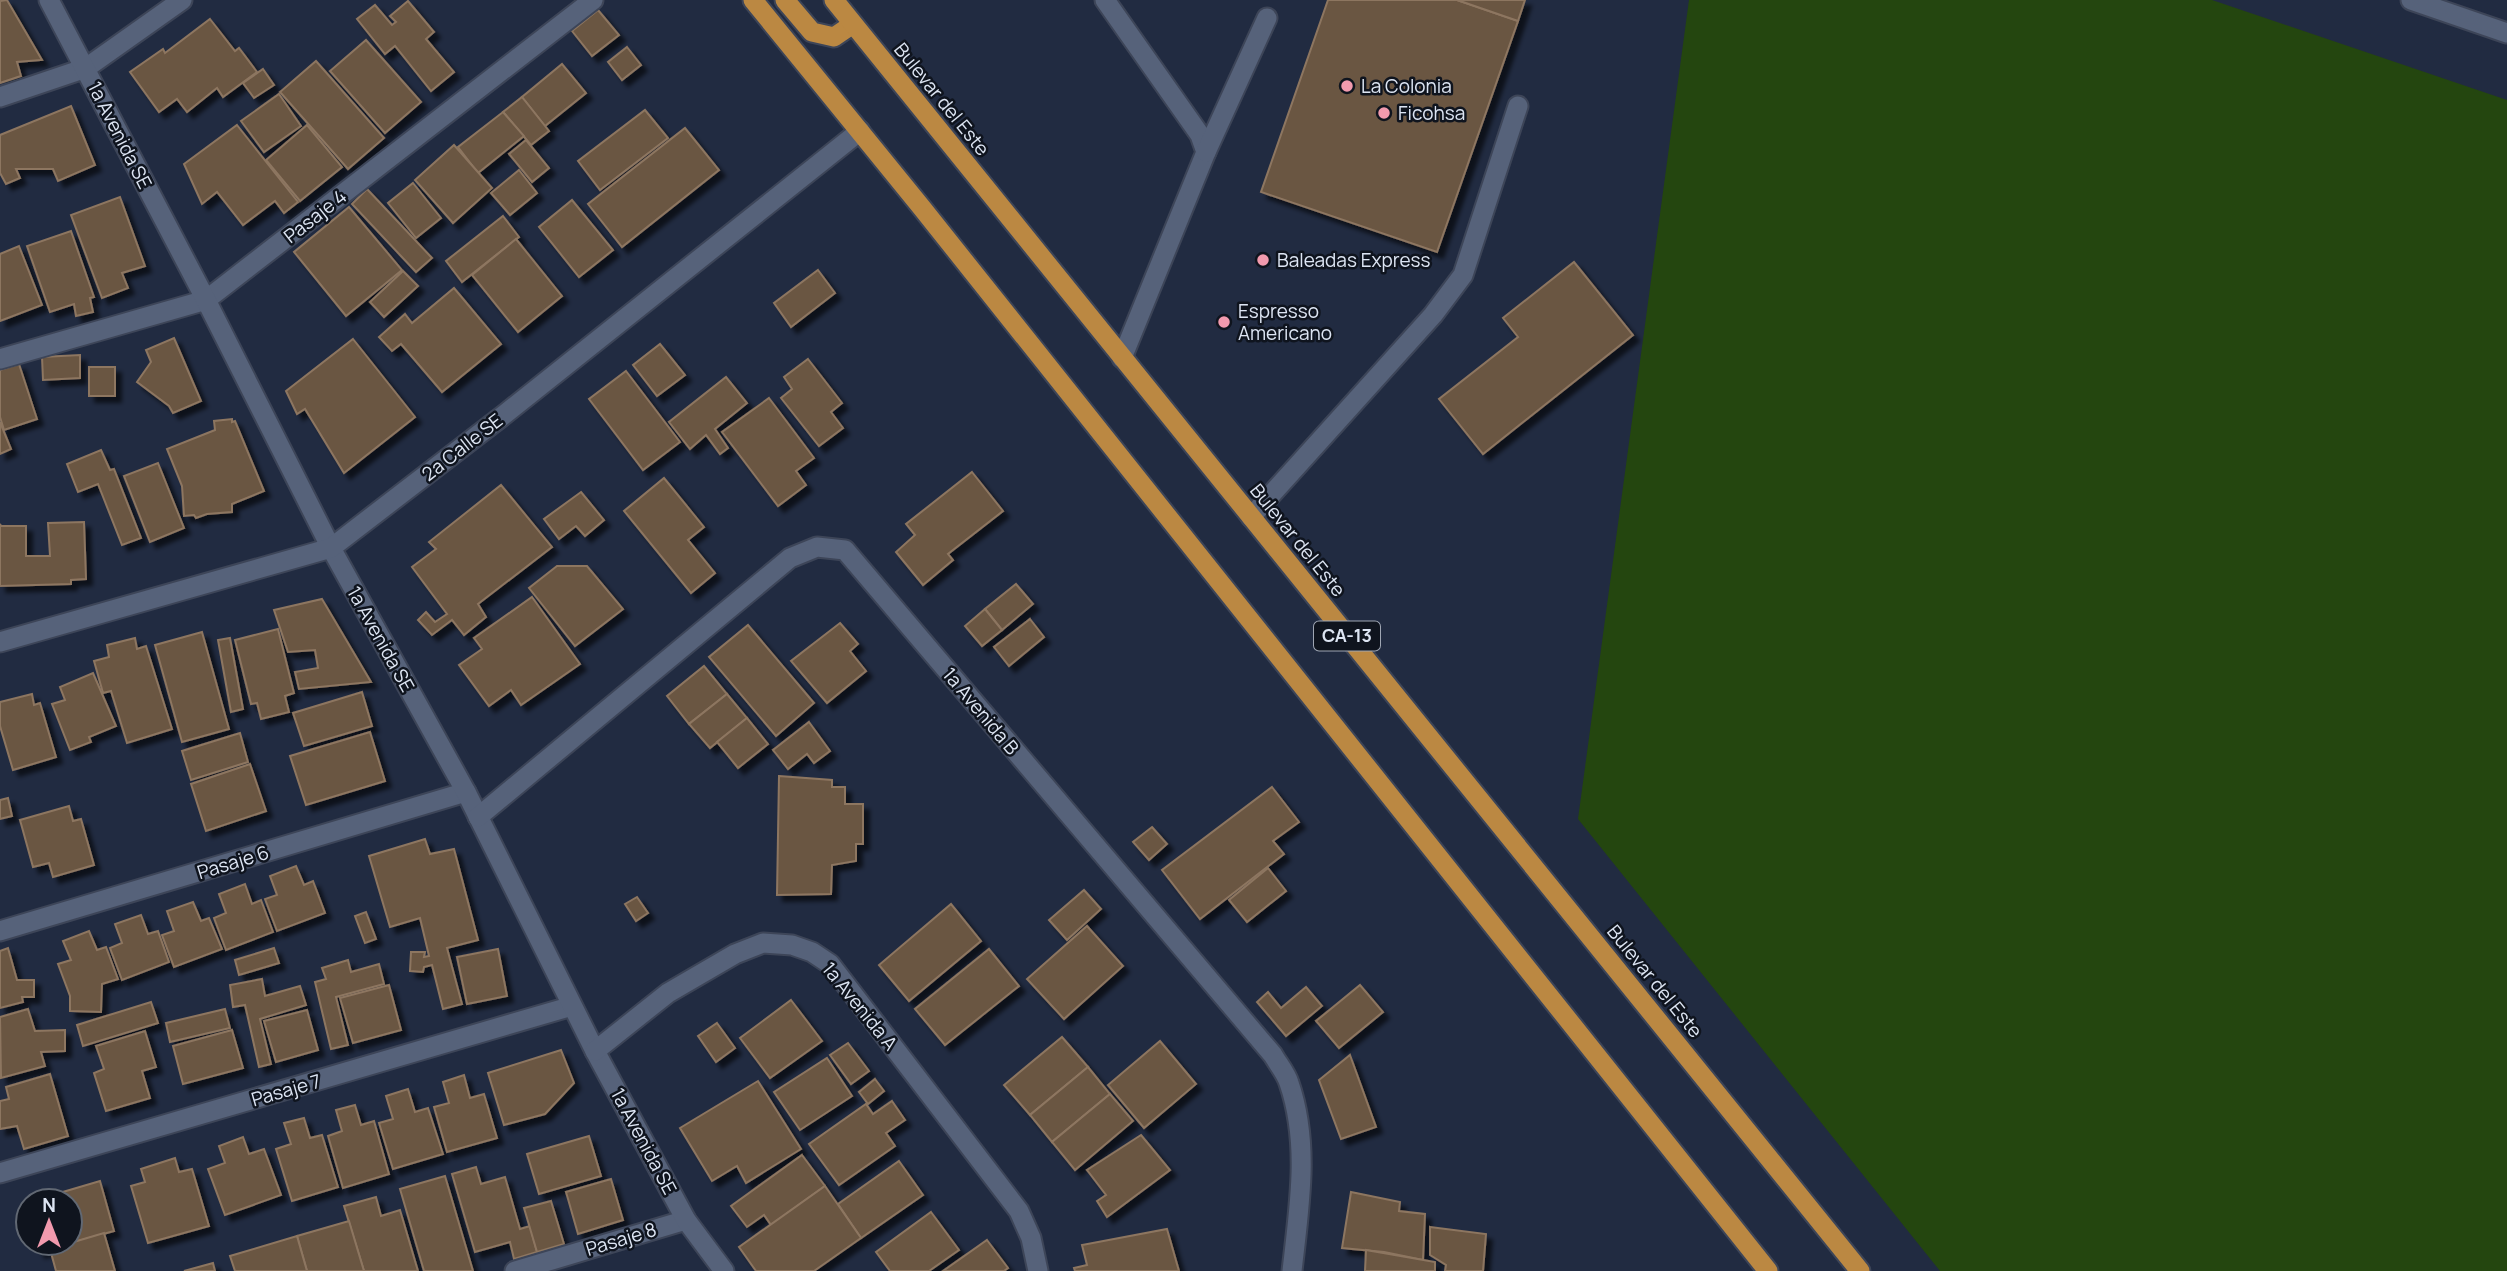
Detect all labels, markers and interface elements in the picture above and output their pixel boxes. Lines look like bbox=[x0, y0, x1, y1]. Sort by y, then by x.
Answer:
street label: Bulevar del Este bbox=[888, 37, 996, 161]
place label: La Colonia bbox=[1361, 73, 1452, 99]
street label: 1a Avenida SE bbox=[82, 77, 158, 193]
marker: La Colonia bbox=[1339, 78, 1355, 94]
place label: Ficohsa bbox=[1398, 100, 1465, 126]
marker: Ficohsa bbox=[1376, 105, 1392, 121]
street label: Pasaje 4 bbox=[278, 183, 352, 249]
place label: Baleadas Express bbox=[1277, 247, 1431, 273]
marker: Baleadas Express bbox=[1255, 252, 1271, 268]
place label: Espresso Americano bbox=[1238, 298, 1332, 346]
marker: Espresso Americano bbox=[1216, 314, 1232, 330]
street label: 2a Calle SE bbox=[416, 407, 508, 487]
street label: Bulevar del Este bbox=[1244, 478, 1352, 602]
street label: 1a Avenida SE bbox=[341, 582, 421, 696]
road number: CA-13 bbox=[1314, 622, 1380, 650]
street label: 1a Avenida B bbox=[937, 662, 1025, 760]
street label: Pasaje 6 bbox=[194, 839, 272, 885]
street label: Bulevar del Este bbox=[1601, 919, 1709, 1043]
street label: 1a Avenida A bbox=[816, 956, 904, 1056]
street label: Pasaje 7 bbox=[248, 1068, 324, 1112]
street label: 1a Avenida SE bbox=[605, 1083, 683, 1199]
north arrow bbox=[14, 1187, 84, 1257]
text: N bbox=[42, 1192, 56, 1218]
street label: Pasaje 8 bbox=[582, 1216, 660, 1262]

